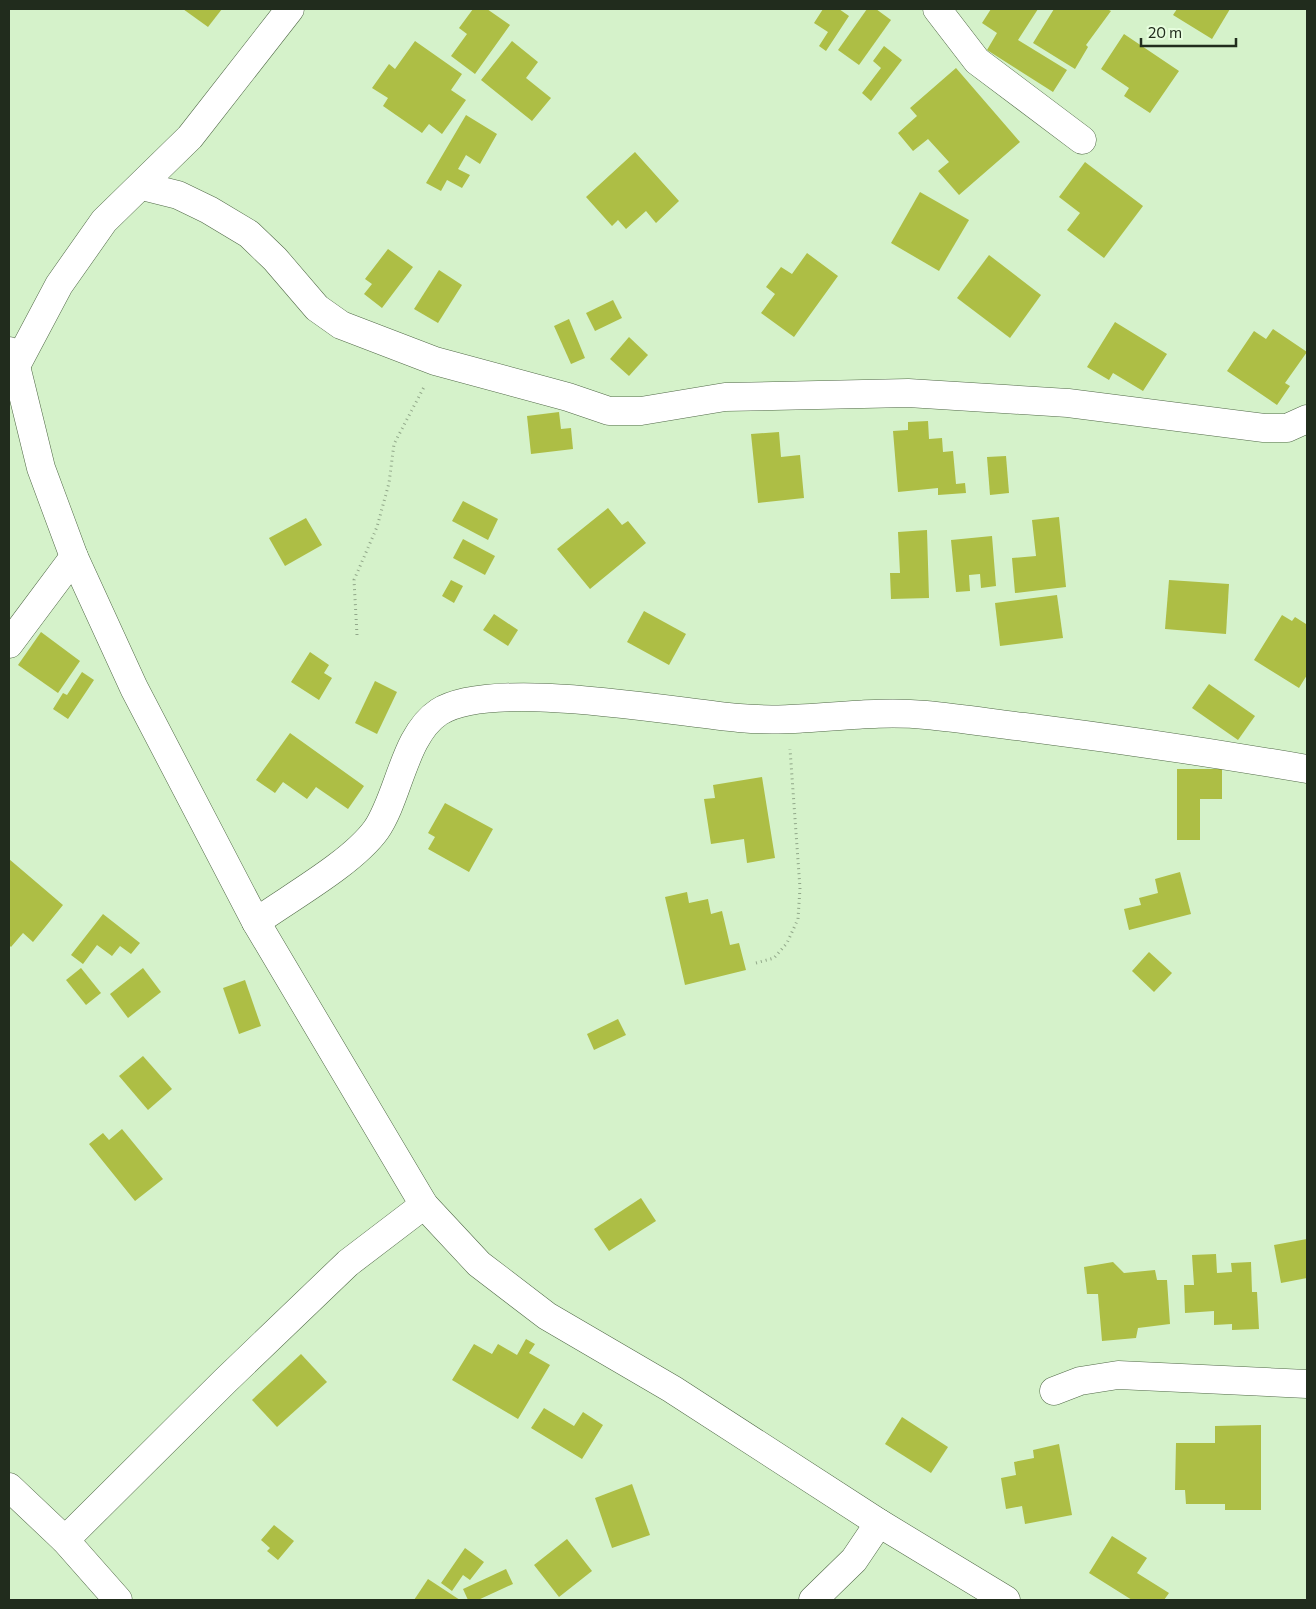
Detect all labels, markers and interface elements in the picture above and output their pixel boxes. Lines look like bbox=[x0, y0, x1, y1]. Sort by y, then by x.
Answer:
scale bar bbox=[1141, 15, 1236, 47]
text: 20 m bbox=[1148, 23, 1182, 41]

